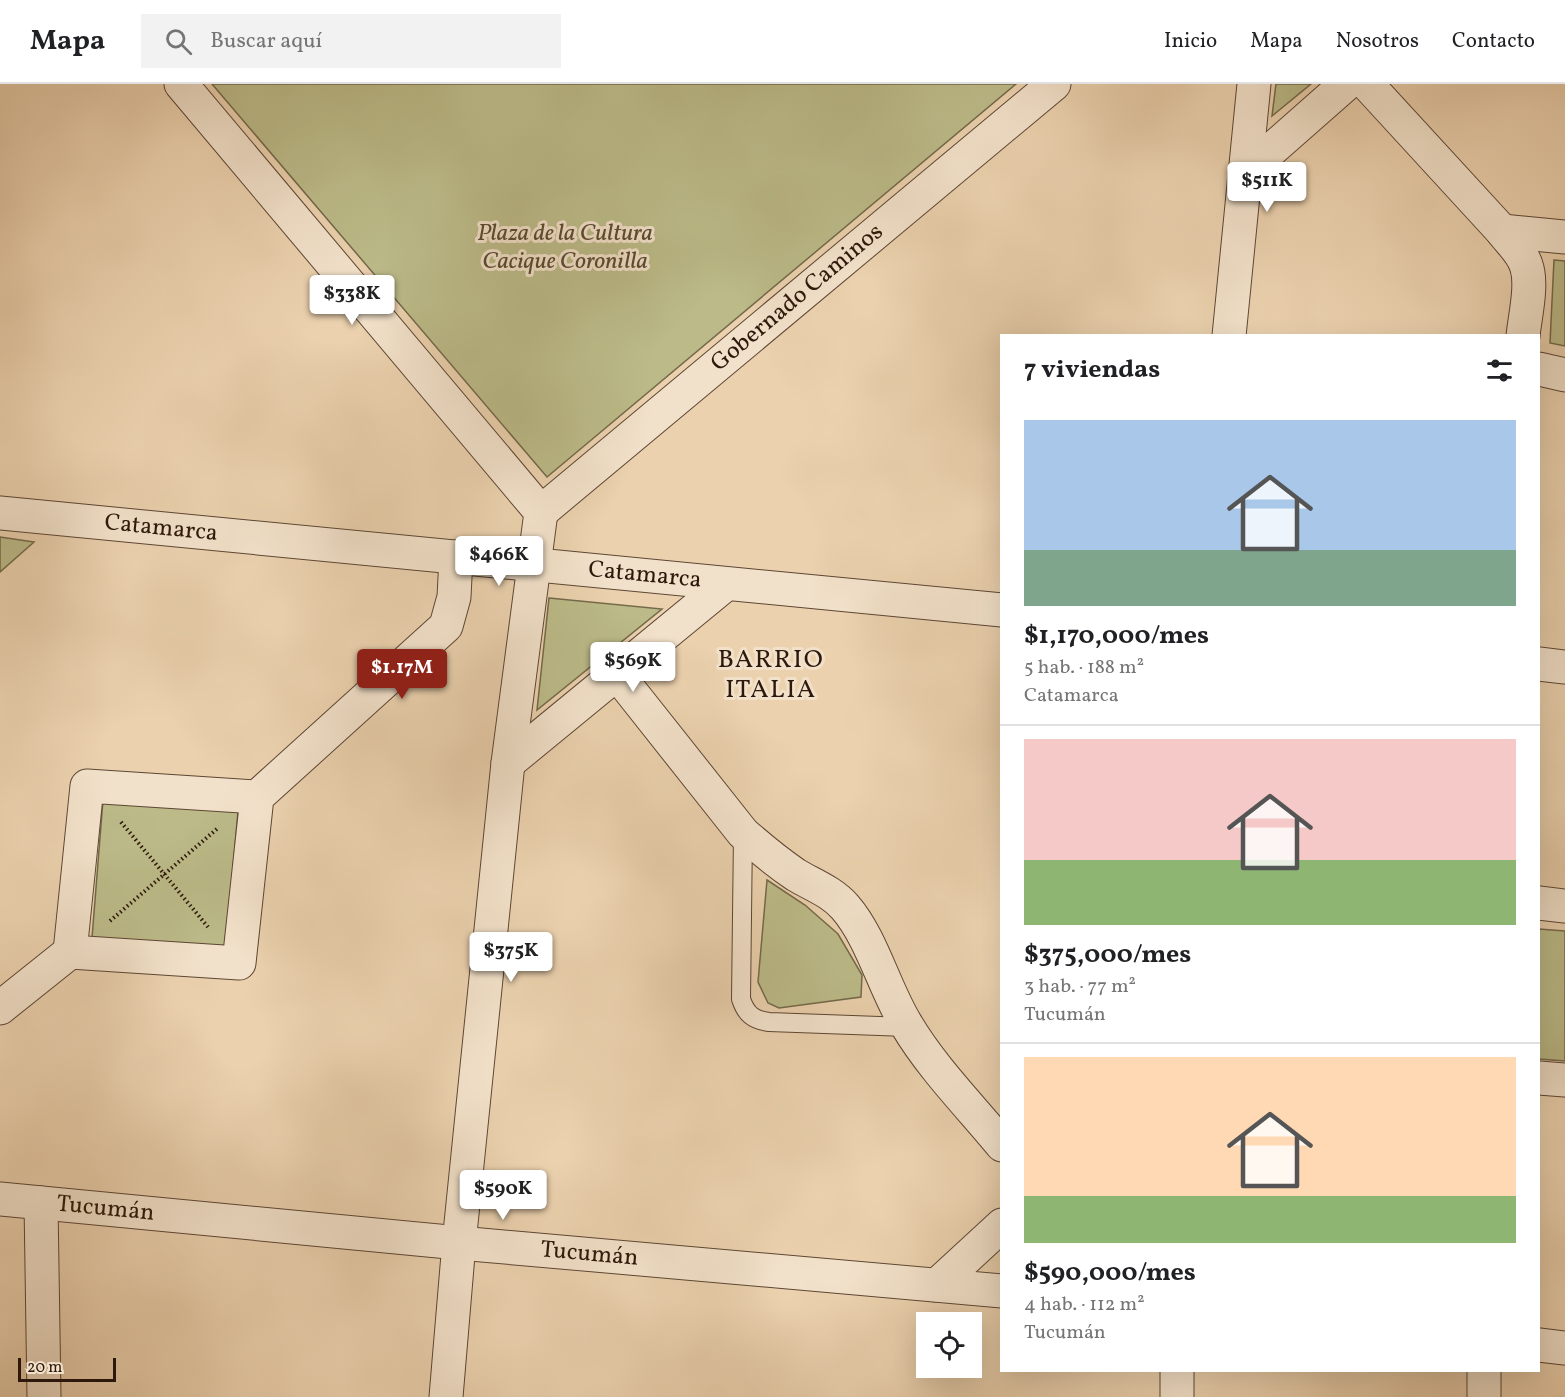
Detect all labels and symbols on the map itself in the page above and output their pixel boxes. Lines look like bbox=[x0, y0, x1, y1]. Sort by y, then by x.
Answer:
pin: $511K bbox=[1225, 162, 1309, 213]
street label: Gobernado Caminos bbox=[704, 216, 891, 380]
park label: Plaza de la Cultura Cacique Coronilla bbox=[477, 217, 653, 279]
pin: $338K bbox=[310, 275, 394, 326]
street label: Catamarca bbox=[103, 506, 219, 551]
pin: $466K bbox=[457, 536, 541, 587]
street label: Catamarca bbox=[587, 553, 703, 598]
pin: $569K bbox=[591, 642, 675, 693]
district label: BARRIO ITALIA bbox=[718, 642, 824, 708]
pin: $1.17M bbox=[353, 649, 451, 700]
pin: $375K bbox=[469, 932, 553, 983]
pin: $590K bbox=[461, 1170, 545, 1221]
street label: Tucumán bbox=[55, 1188, 156, 1231]
street label: Tucumán bbox=[539, 1233, 640, 1276]
scale bar bbox=[18, 1355, 116, 1382]

